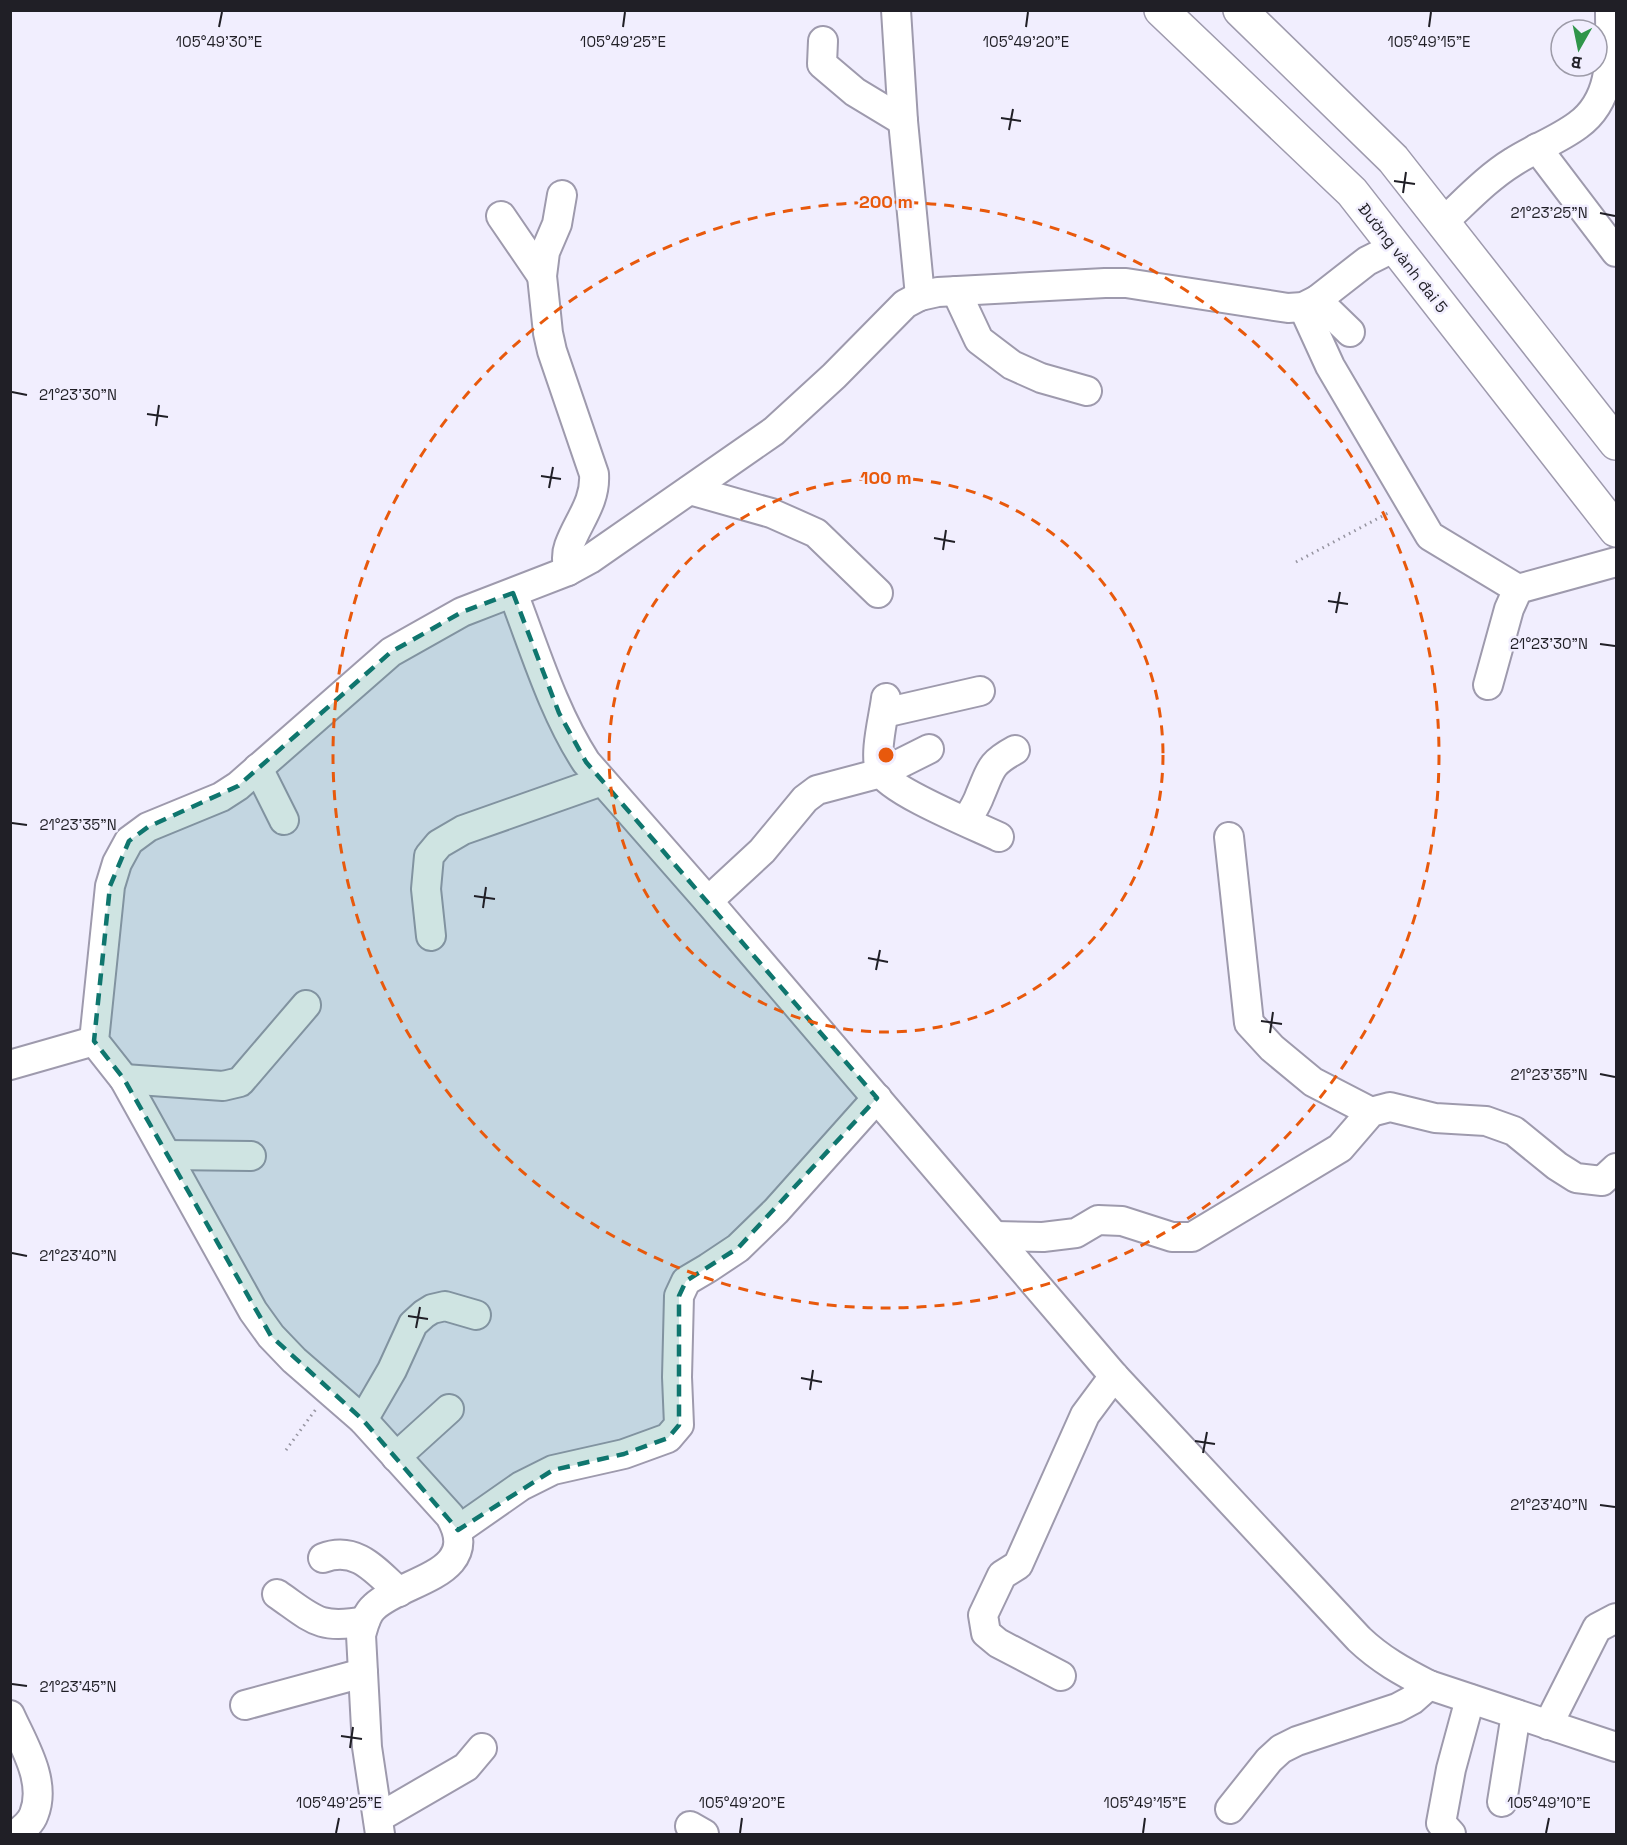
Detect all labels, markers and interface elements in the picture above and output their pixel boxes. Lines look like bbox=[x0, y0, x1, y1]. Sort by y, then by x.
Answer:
north arrow bbox=[1549, 18, 1609, 78]
text: 105°49'30"E bbox=[176, 32, 262, 51]
text: 105°49'25"E bbox=[580, 32, 666, 51]
text: 105°49'20"E bbox=[983, 32, 1069, 51]
text: 105°49'15"E bbox=[1388, 32, 1470, 51]
text: B bbox=[1570, 51, 1584, 74]
text: 200 m bbox=[859, 190, 913, 213]
street label: Đường vành đai 5 bbox=[1354, 199, 1452, 317]
text: 21°23'25"N bbox=[1510, 203, 1588, 222]
text: 21°23'30"N bbox=[39, 385, 117, 404]
text: 100 m bbox=[860, 466, 912, 489]
text: 21°23'30"N bbox=[1510, 634, 1588, 653]
centre of rings bbox=[876, 745, 896, 765]
text: 21°23'35"N bbox=[39, 815, 117, 834]
text: 21°23'35"N bbox=[1510, 1065, 1588, 1084]
text: 21°23'40"N bbox=[39, 1246, 117, 1265]
text: 21°23'40"N bbox=[1510, 1495, 1588, 1514]
text: 21°23'45"N bbox=[40, 1677, 116, 1696]
text: 105°49'25"E bbox=[296, 1793, 382, 1812]
text: 105°49'20"E bbox=[699, 1793, 785, 1812]
text: 105°49'15"E bbox=[1104, 1793, 1186, 1812]
text: 105°49'10"E bbox=[1507, 1793, 1591, 1812]

